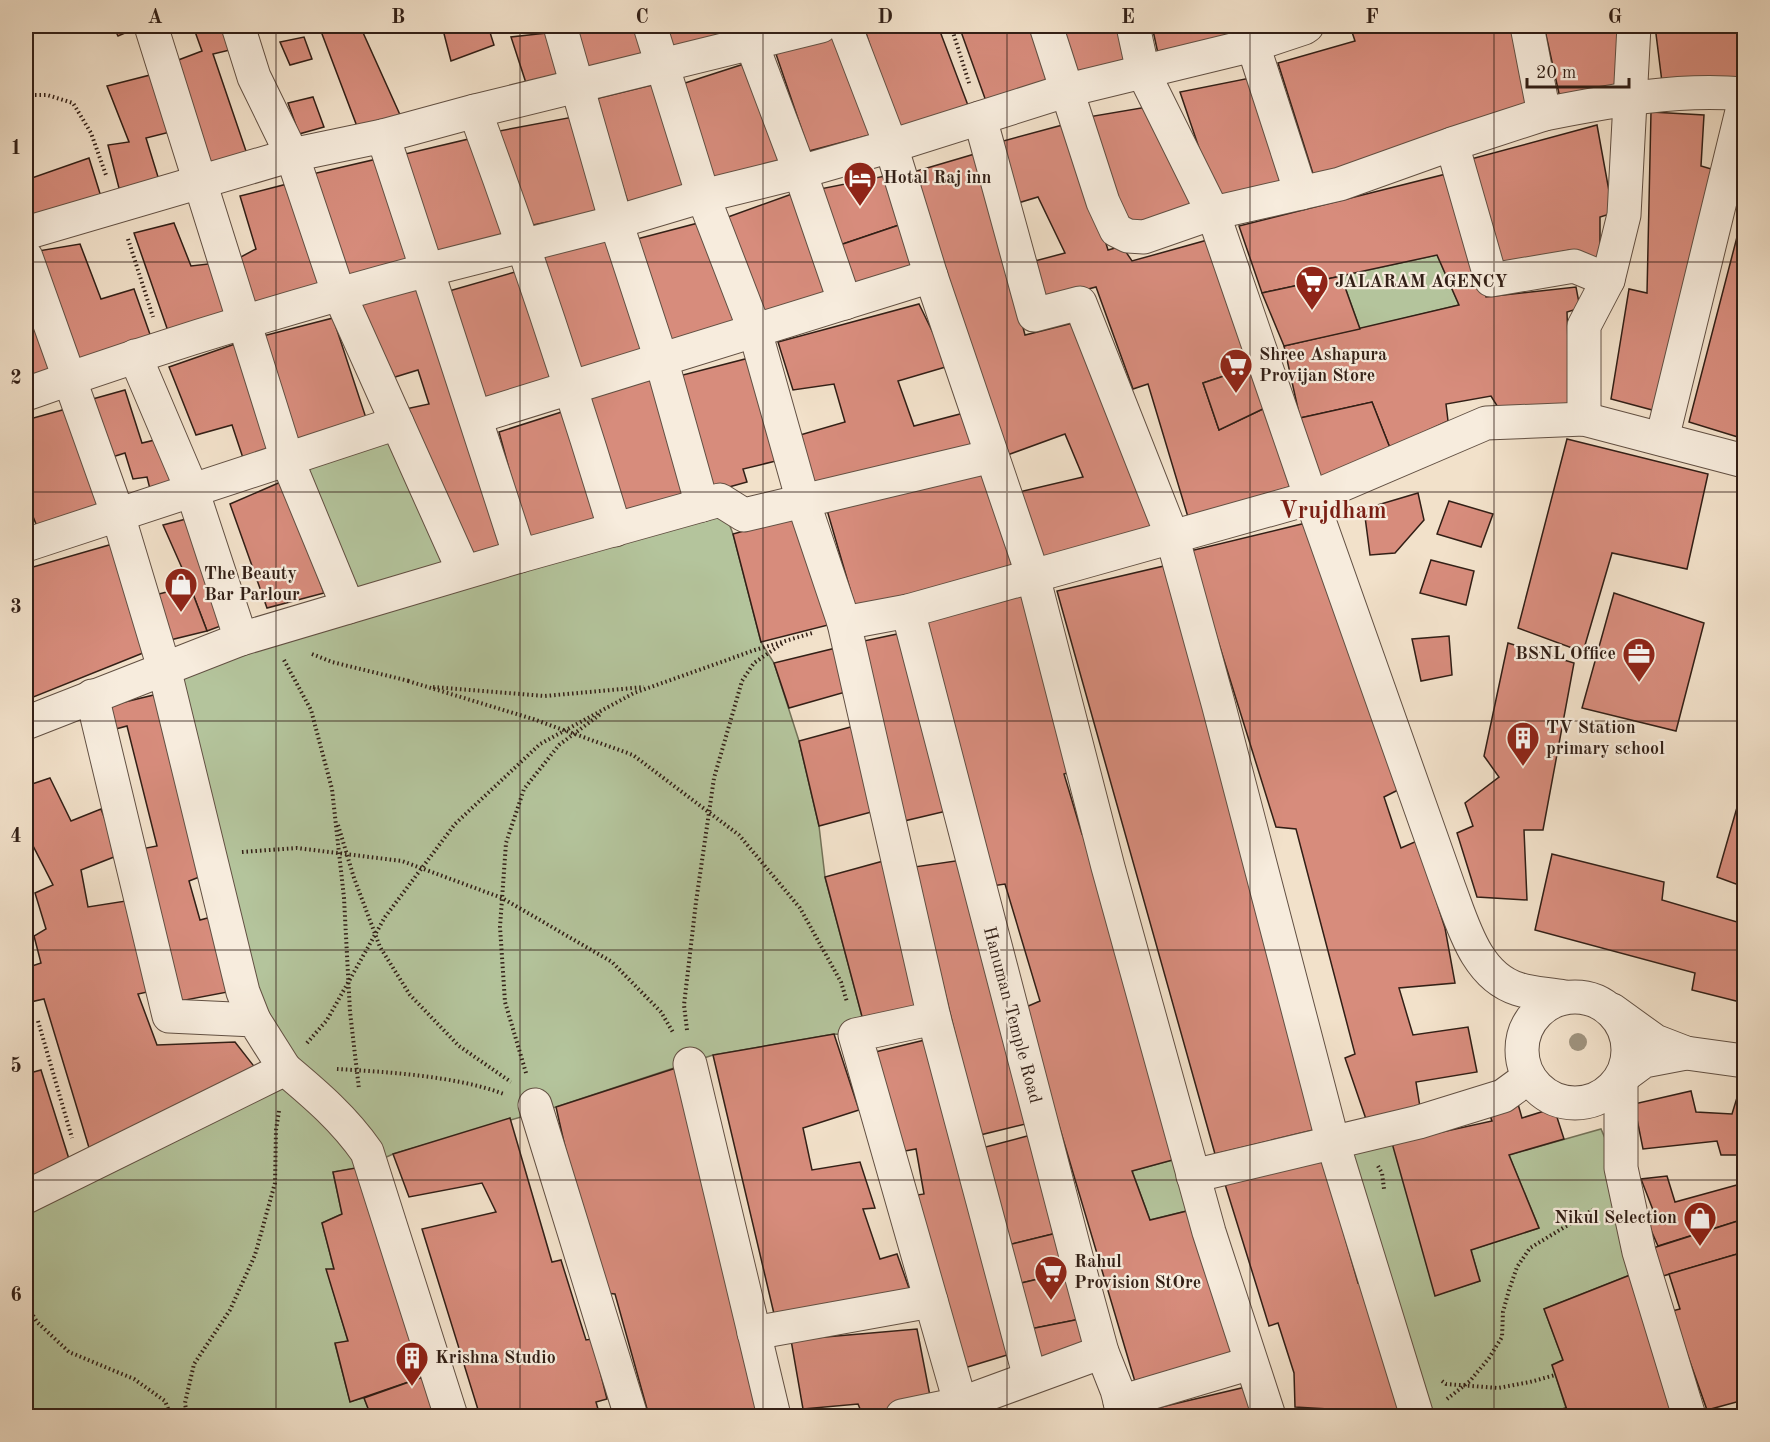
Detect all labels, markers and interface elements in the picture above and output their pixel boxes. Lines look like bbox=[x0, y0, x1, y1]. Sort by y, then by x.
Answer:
text: A bbox=[147, 8, 163, 28]
text: B bbox=[391, 8, 405, 28]
text: C bbox=[635, 8, 649, 28]
text: D bbox=[877, 8, 893, 28]
text: E bbox=[1121, 8, 1135, 28]
text: F bbox=[1365, 8, 1379, 28]
text: G bbox=[1608, 8, 1622, 28]
scale bar bbox=[1527, 51, 1629, 89]
text: 20 m bbox=[1536, 64, 1576, 82]
text: 1 bbox=[10, 139, 22, 159]
hotel icon: Hotal Raj inn bbox=[842, 160, 878, 207]
place label: Hotal Raj inn bbox=[883, 169, 992, 187]
supermarket icon: JALARAM AGENCY bbox=[1294, 264, 1330, 311]
place label: JALARAM AGENCY bbox=[1335, 273, 1508, 291]
place label: Shree Ashapura Provijan Store bbox=[1259, 346, 1387, 385]
supermarket icon: Shree Ashapura Provijan Store bbox=[1218, 347, 1254, 394]
text: 2 bbox=[10, 369, 22, 389]
district label: Vrujdham bbox=[1279, 500, 1387, 524]
place label: The Beauty Bar Parlour bbox=[204, 565, 300, 604]
shop icon: The Beauty Bar Parlour bbox=[163, 566, 199, 613]
text: 3 bbox=[10, 598, 22, 618]
office icon: BSNL Office bbox=[1621, 636, 1657, 683]
place label: BSNL Office bbox=[1515, 645, 1616, 663]
place label: TV Station primary school bbox=[1546, 719, 1665, 758]
building icon: TV Station primary school bbox=[1505, 720, 1541, 767]
text: 4 bbox=[10, 827, 22, 847]
street label: Hanuman Temple Road bbox=[980, 925, 1044, 1105]
text: 5 bbox=[10, 1056, 22, 1077]
shop icon: Nikul Selection bbox=[1682, 1200, 1718, 1247]
place label: Nikul Selection bbox=[1554, 1209, 1677, 1227]
place label: Rahul Provision StOre bbox=[1074, 1253, 1201, 1292]
supermarket icon: Rahul Provision StOre bbox=[1033, 1254, 1069, 1301]
text: 6 bbox=[10, 1286, 22, 1306]
building icon: Krishna Studio bbox=[394, 1340, 430, 1387]
place label: Krishna Studio bbox=[435, 1349, 556, 1367]

